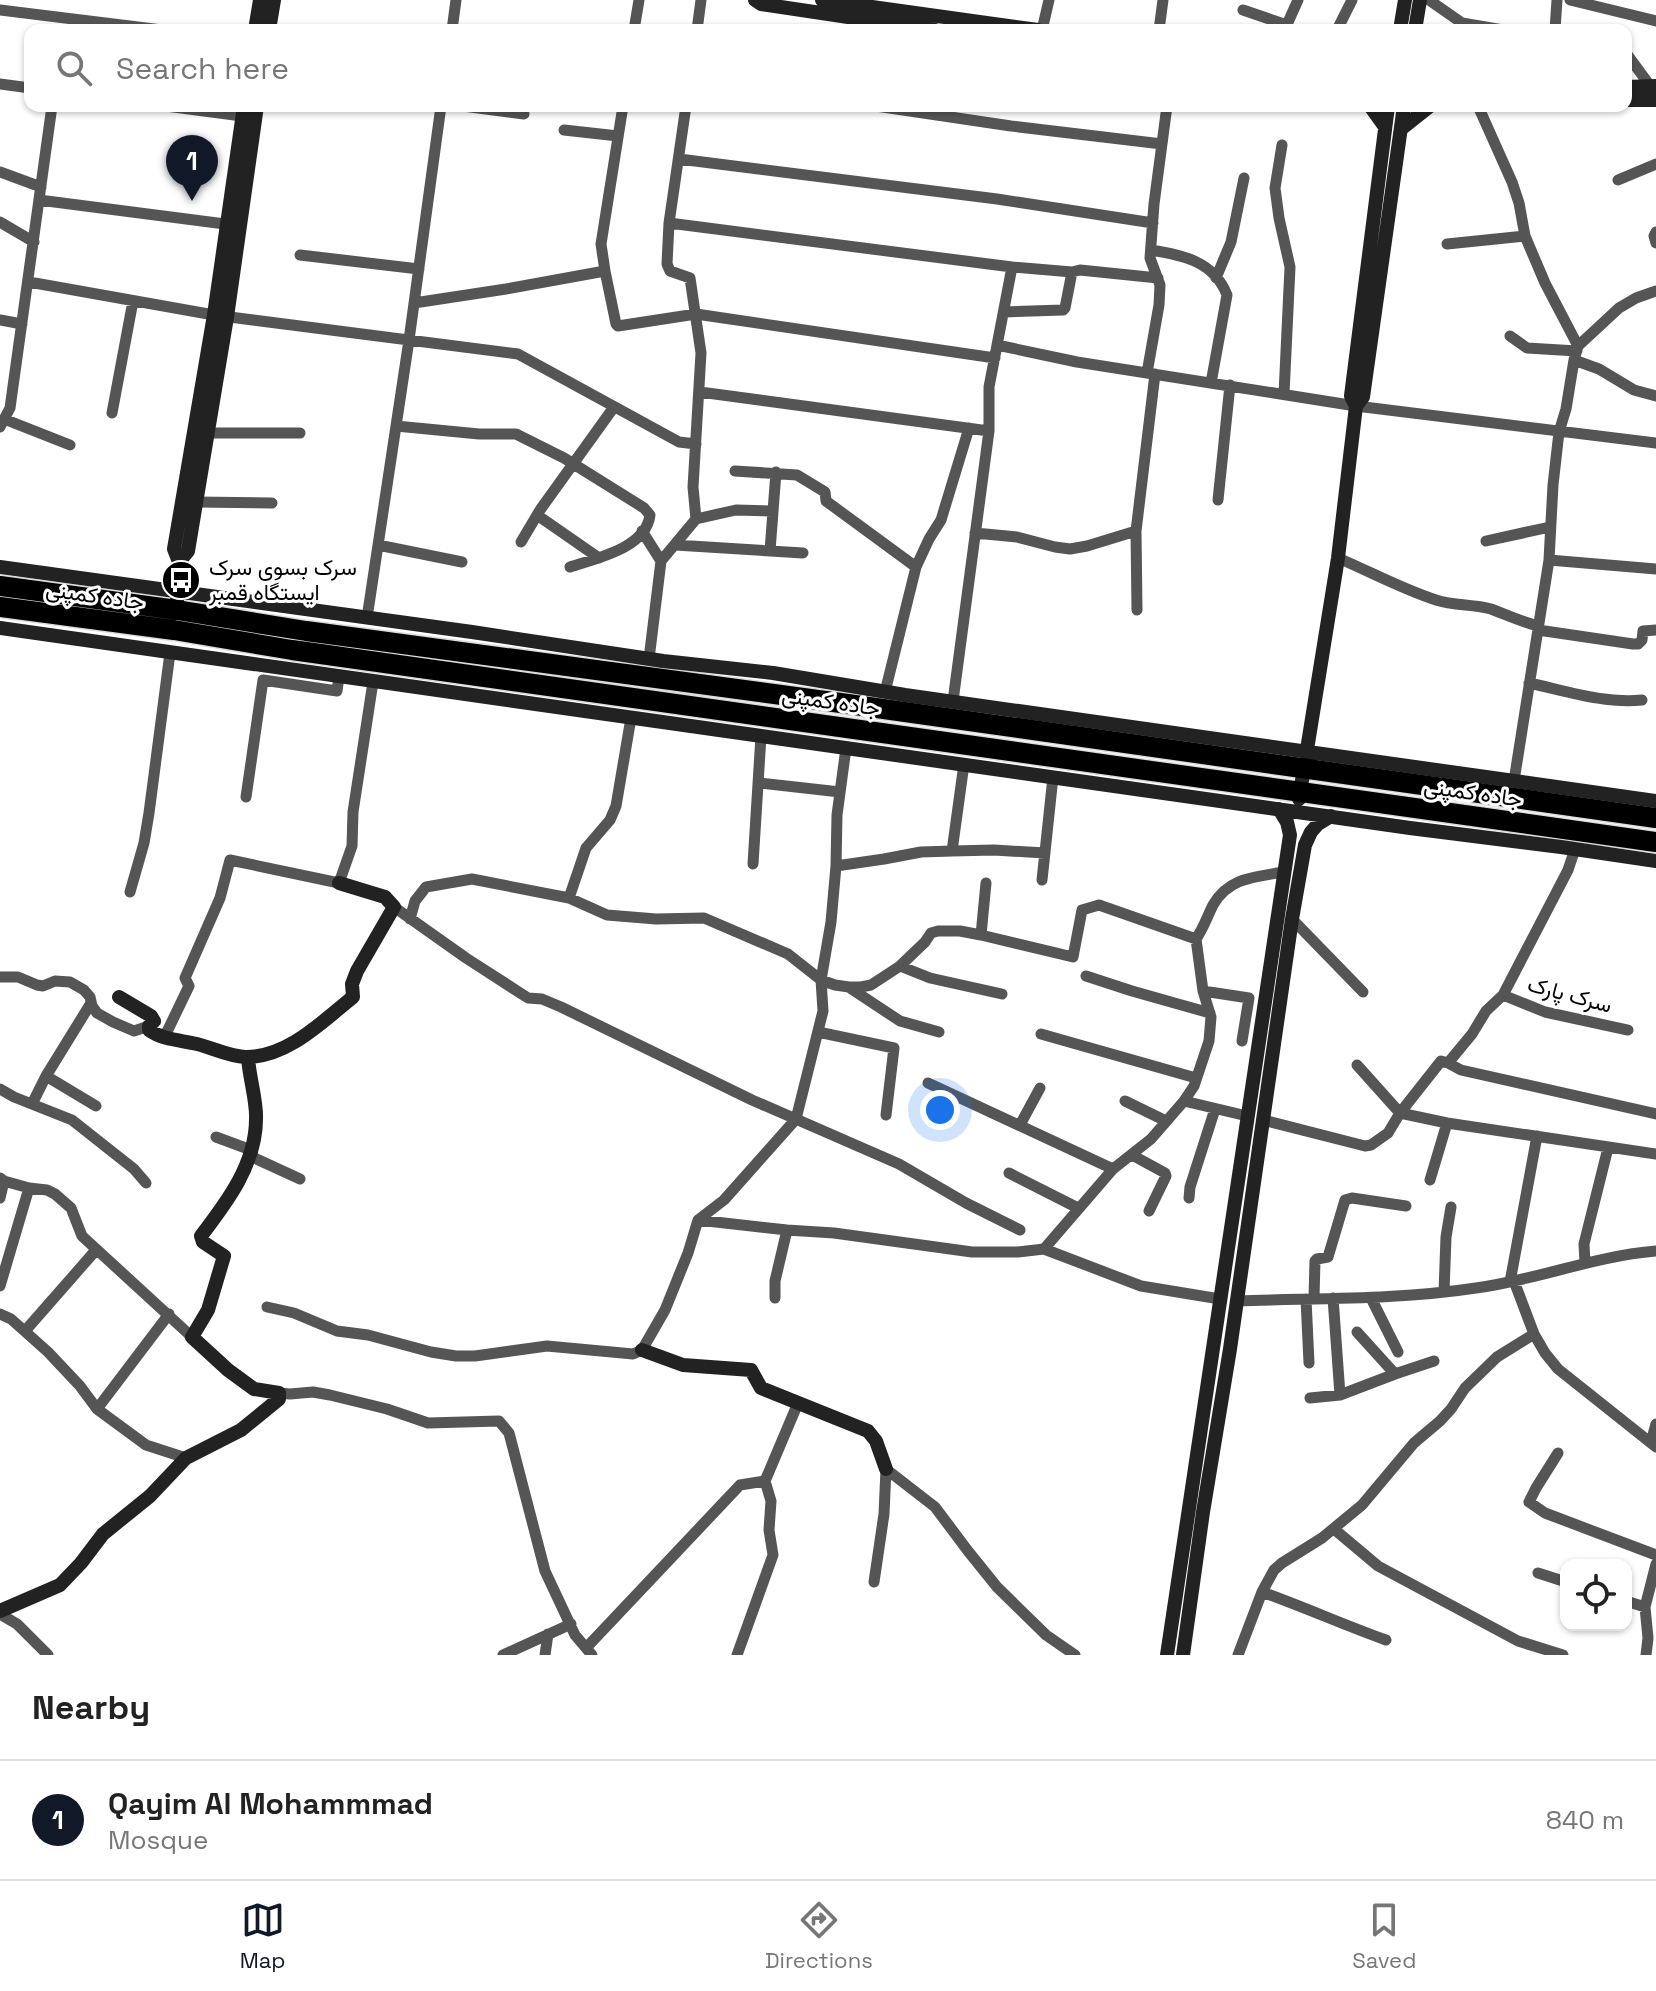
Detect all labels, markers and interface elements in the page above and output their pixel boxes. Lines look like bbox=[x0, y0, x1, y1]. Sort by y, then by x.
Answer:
search box bbox=[24, 24, 1632, 112]
icon: search bbox=[52, 46, 96, 90]
text: Search here bbox=[116, 49, 289, 88]
pin: 1 bbox=[166, 135, 218, 201]
place label: سرک بسوی سرک ایستگاه قمبر bbox=[208, 553, 357, 606]
bus stop icon: سرک بسوی سرک ایستگاه قمبر bbox=[160, 559, 202, 601]
street label: جاده کمپنی bbox=[44, 574, 146, 617]
street label: جاده کمپنی bbox=[780, 680, 882, 723]
street label: جاده کمپنی bbox=[1422, 771, 1524, 814]
street label: سرک پارک bbox=[1525, 969, 1615, 1020]
your location bbox=[920, 1090, 960, 1130]
map controls bbox=[1560, 1559, 1632, 1631]
button: locate bbox=[1560, 1559, 1632, 1631]
text: Nearby bbox=[32, 1686, 150, 1729]
text: Qayim Al Mohammmad bbox=[108, 1784, 433, 1823]
text: 1 bbox=[52, 1803, 64, 1837]
text: 840 m bbox=[1546, 1803, 1624, 1837]
text: Mosque bbox=[108, 1823, 208, 1857]
tab: Map bbox=[240, 1898, 286, 1974]
tab: Directions bbox=[765, 1898, 873, 1974]
tab: Saved bbox=[1352, 1898, 1416, 1974]

